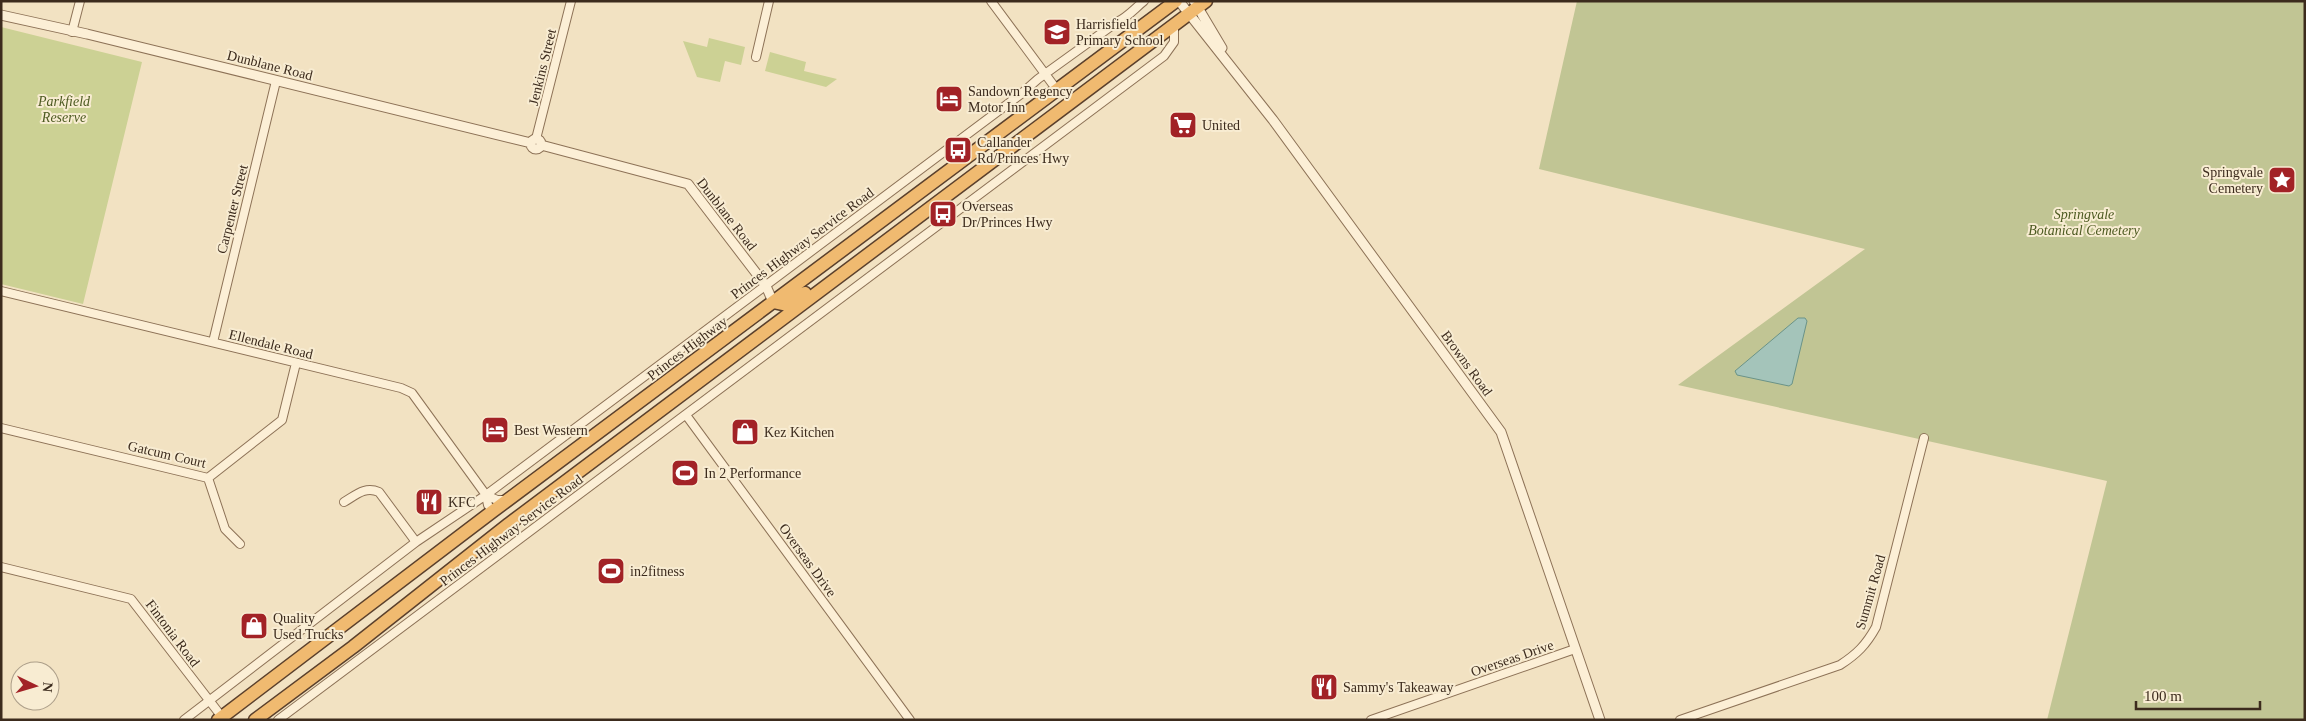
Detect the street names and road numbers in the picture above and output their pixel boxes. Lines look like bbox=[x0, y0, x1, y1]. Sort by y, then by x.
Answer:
street label: Jenkins Street bbox=[526, 27, 559, 107]
street label: Dunblane Road bbox=[226, 48, 314, 83]
street label: Carpenter Street bbox=[214, 163, 251, 255]
street label: Dunblane Road bbox=[694, 175, 759, 253]
street label: Princes Highway Service Road bbox=[728, 185, 877, 302]
street label: Princes Highway bbox=[644, 314, 730, 383]
street label: Ellendale Road bbox=[227, 327, 314, 362]
street label: Browns Road bbox=[1438, 328, 1495, 399]
street label: Gatcum Court bbox=[126, 438, 208, 471]
street label: Princes Highway Service Road bbox=[437, 472, 586, 589]
street label: Overseas Drive bbox=[776, 521, 839, 600]
street label: Summit Road bbox=[1853, 553, 1888, 631]
street label: Fintonia Road bbox=[143, 597, 203, 670]
street label: Overseas Drive bbox=[1469, 637, 1556, 680]

